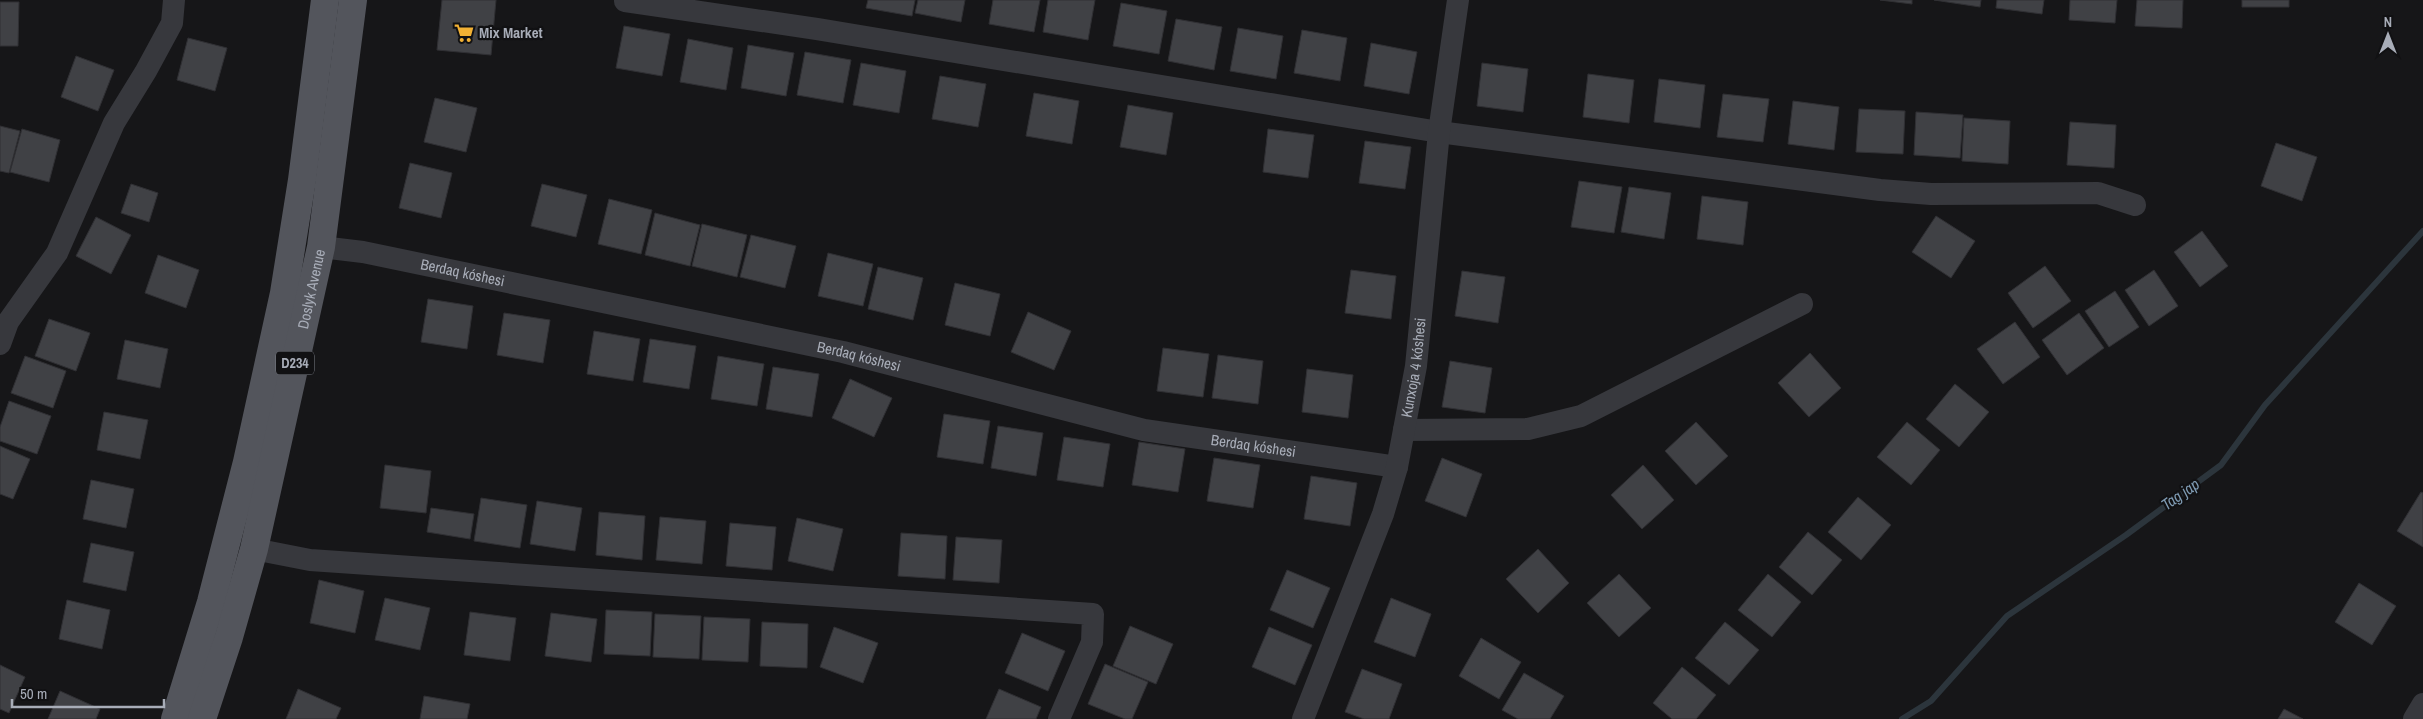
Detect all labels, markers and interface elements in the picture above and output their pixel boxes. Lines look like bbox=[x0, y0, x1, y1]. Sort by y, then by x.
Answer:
north arrow bbox=[2363, 10, 2413, 60]
text: N bbox=[2384, 13, 2392, 31]
supermarket icon: Mix Market bbox=[453, 22, 475, 44]
place label: Mix Market bbox=[479, 22, 543, 43]
street label: Doslyk Avenue bbox=[292, 247, 330, 331]
street label: Berdaq kóshesi bbox=[419, 253, 507, 291]
street label: Kunxoja 4 kóshesi bbox=[1396, 317, 1431, 419]
street label: Berdaq kóshesi bbox=[815, 336, 903, 377]
road number: D234 bbox=[276, 352, 314, 374]
street label: Berdaq kóshesi bbox=[1210, 429, 1297, 462]
water label: Tag jap bbox=[2156, 473, 2204, 515]
scale bar bbox=[12, 676, 165, 708]
text: 50 m bbox=[20, 683, 47, 704]

